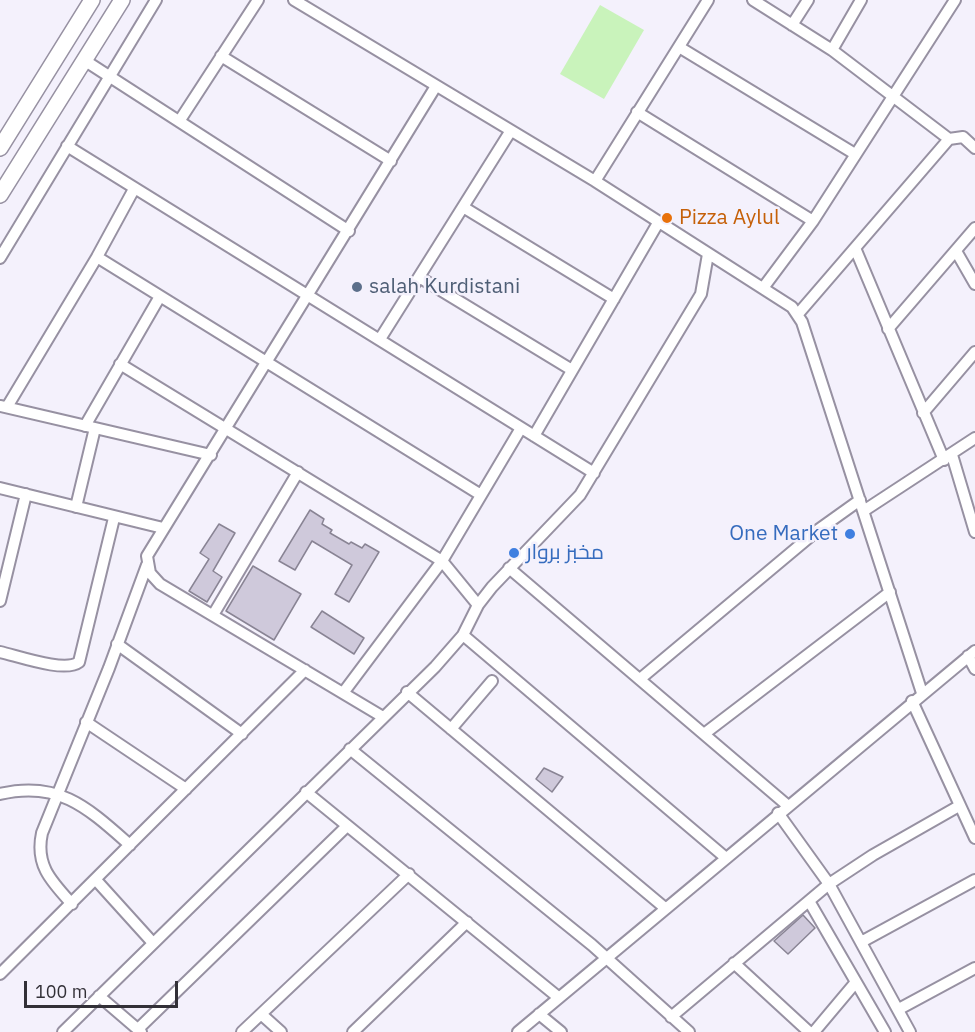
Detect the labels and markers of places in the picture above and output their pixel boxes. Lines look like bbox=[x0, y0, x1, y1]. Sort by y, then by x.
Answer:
place label: Pizza Aylul bbox=[679, 205, 780, 231]
marker: Pizza Aylul bbox=[660, 211, 674, 225]
place label: salah Kurdistani bbox=[369, 274, 520, 300]
marker: salah Kurdistani bbox=[350, 280, 364, 294]
place label: One Market bbox=[729, 521, 838, 547]
marker: One Market bbox=[843, 527, 857, 541]
place label: مخبز بروار bbox=[526, 540, 604, 566]
marker: مخبز بروار bbox=[507, 546, 521, 560]

